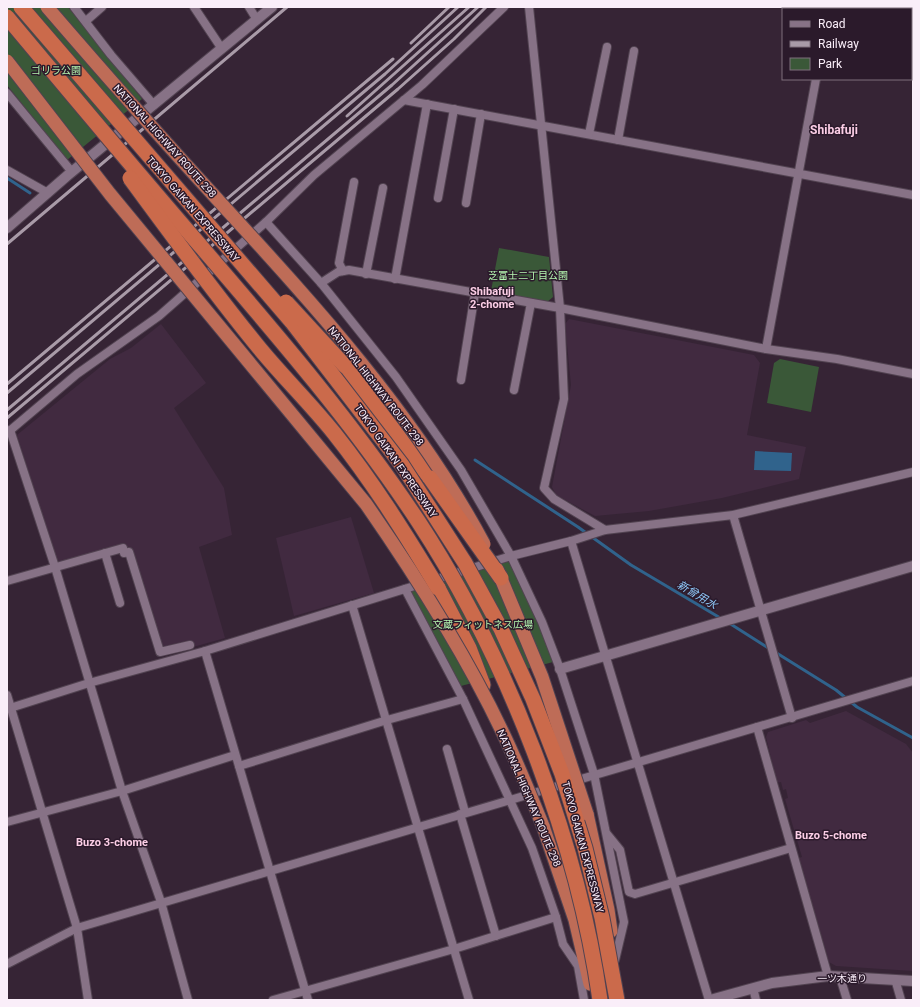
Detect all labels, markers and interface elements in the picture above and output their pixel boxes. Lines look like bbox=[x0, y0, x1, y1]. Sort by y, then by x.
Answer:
legend bbox=[782, 8, 912, 80]
text: Road bbox=[818, 17, 846, 31]
text: Railway bbox=[818, 37, 859, 51]
text: Park bbox=[818, 57, 843, 71]
park label: ゴリラ公園 bbox=[31, 65, 81, 76]
street label: NATIONAL HIGHWAY ROUTE 298 bbox=[111, 82, 219, 200]
district label: Shibafuji bbox=[810, 123, 858, 137]
street label: TOKYO GAIKAN EXPRESSWAY bbox=[144, 154, 242, 264]
park label: 芝富士二丁目公園 bbox=[488, 270, 568, 281]
district label: Shibafuji 2-chome bbox=[470, 285, 514, 311]
street label: NATIONAL HIGHWAY ROUTE 298 bbox=[326, 324, 426, 448]
street label: TOKYO GAIKAN EXPRESSWAY bbox=[353, 402, 439, 520]
water label: 新曾用水 bbox=[675, 578, 720, 612]
park label: 文蔵フィットネス広場 bbox=[433, 619, 533, 630]
street label: NATIONAL HIGHWAY ROUTE 298 bbox=[495, 728, 563, 869]
street label: TOKYO GAIKAN EXPRESSWAY bbox=[560, 780, 606, 914]
district label: Buzo 5-chome bbox=[795, 829, 867, 842]
district label: Buzo 3-chome bbox=[76, 836, 148, 849]
street label: 一ツ木通り bbox=[817, 973, 867, 984]

